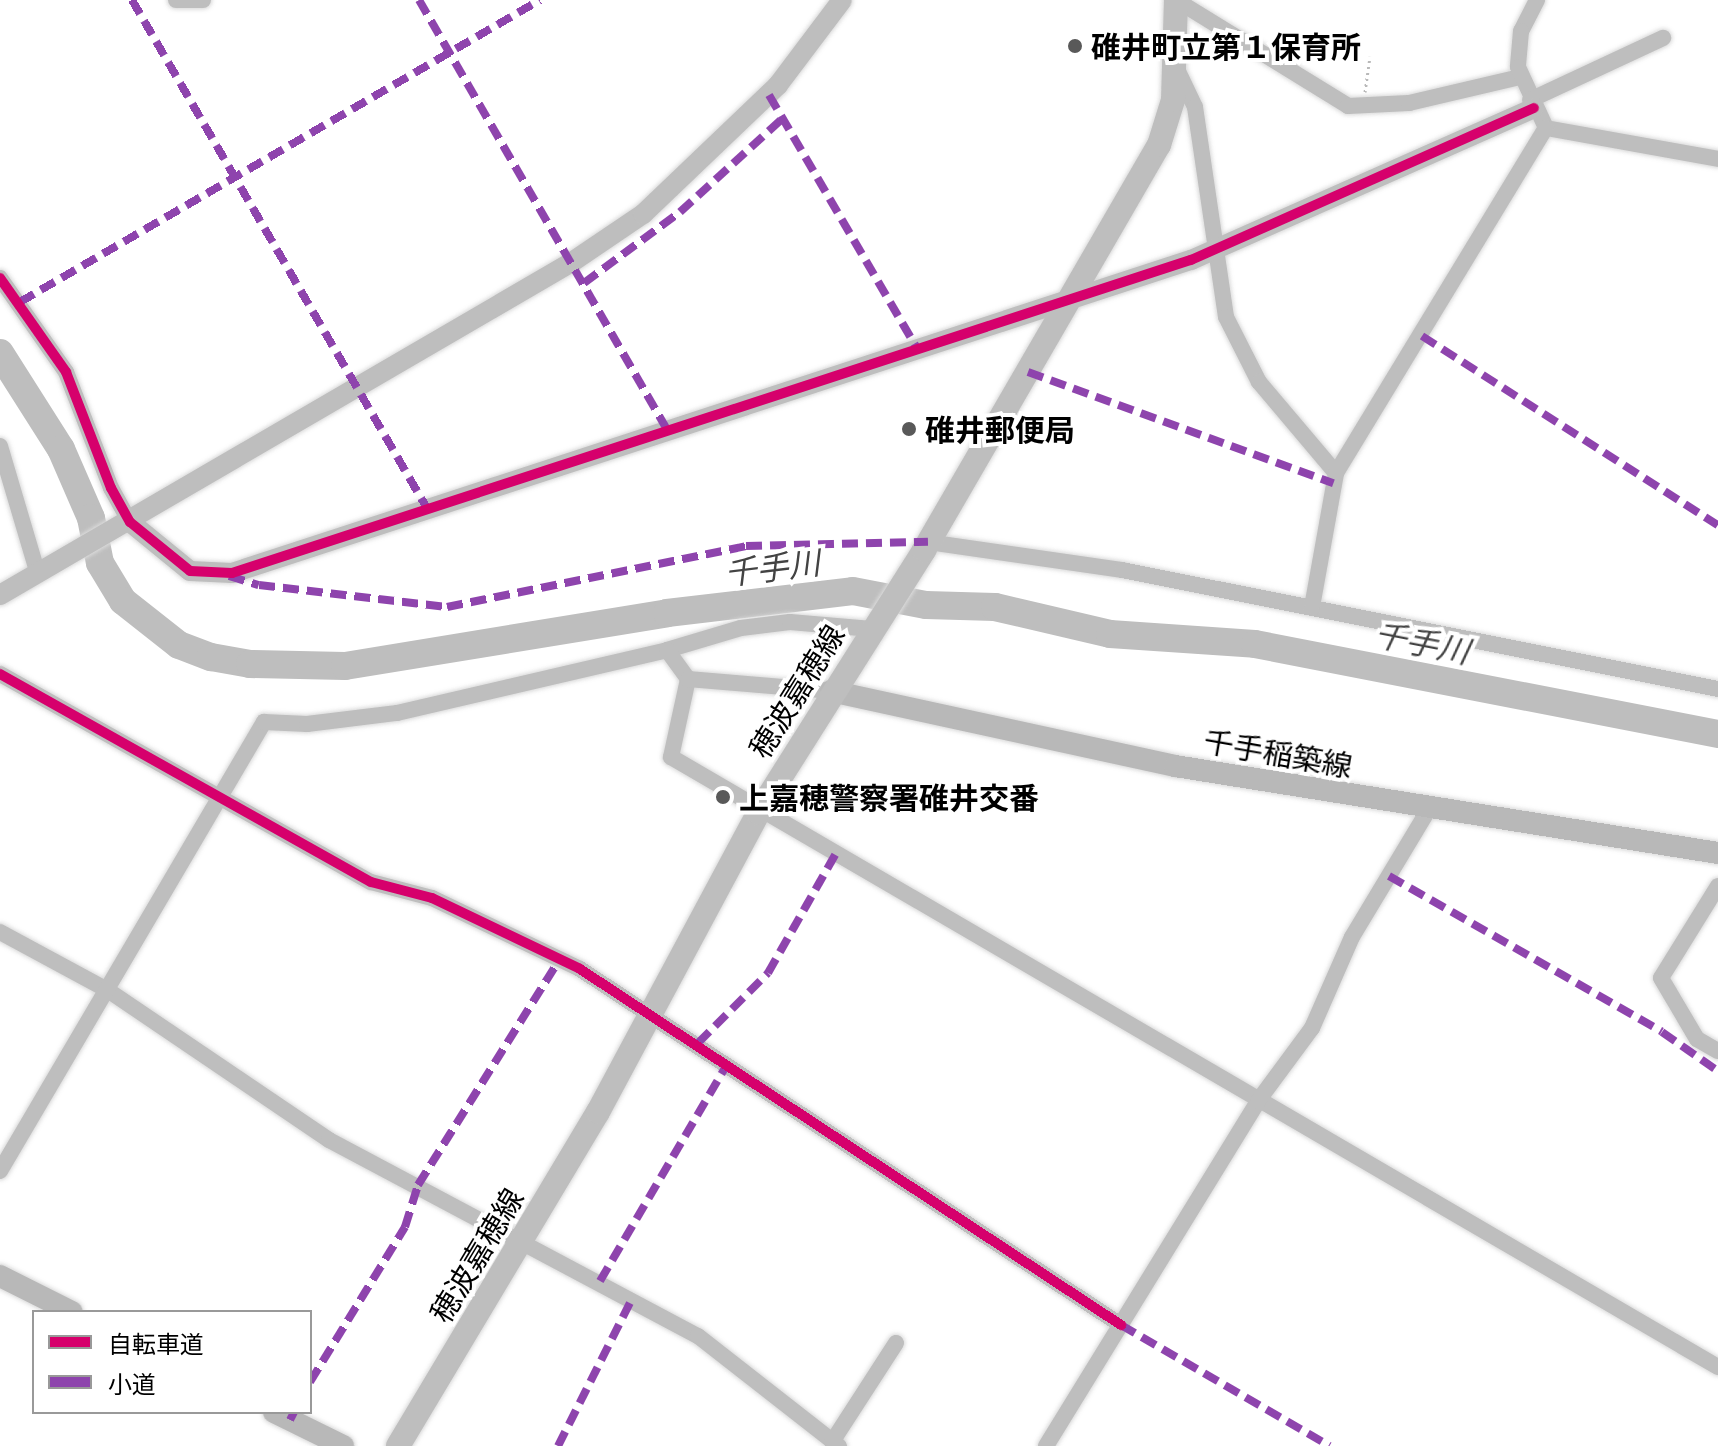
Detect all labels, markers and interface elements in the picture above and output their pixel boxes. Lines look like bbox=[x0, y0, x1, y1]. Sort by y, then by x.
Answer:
place label: 碓井町立第１保育所 bbox=[1091, 28, 1361, 64]
marker: 碓井町立第１保育所 bbox=[1066, 37, 1084, 55]
place label: 碓井郵便局 bbox=[925, 411, 1075, 447]
marker: 碓井郵便局 bbox=[900, 420, 918, 438]
water label: 千手川 bbox=[722, 542, 822, 592]
water label: 千手川 bbox=[1371, 614, 1473, 670]
street label: 穂波嘉穂線 bbox=[741, 618, 851, 764]
street label: 千手稲築線 bbox=[1201, 722, 1355, 784]
place label: 上嘉穂警察署碓井交番 bbox=[739, 779, 1039, 815]
marker: 上嘉穂警察署碓井交番 bbox=[714, 788, 732, 806]
street label: 穂波嘉穂線 bbox=[422, 1181, 530, 1329]
legend bbox=[32, 1310, 312, 1414]
text: 自転車道 bbox=[108, 1329, 204, 1358]
text: 小道 bbox=[108, 1369, 156, 1398]

